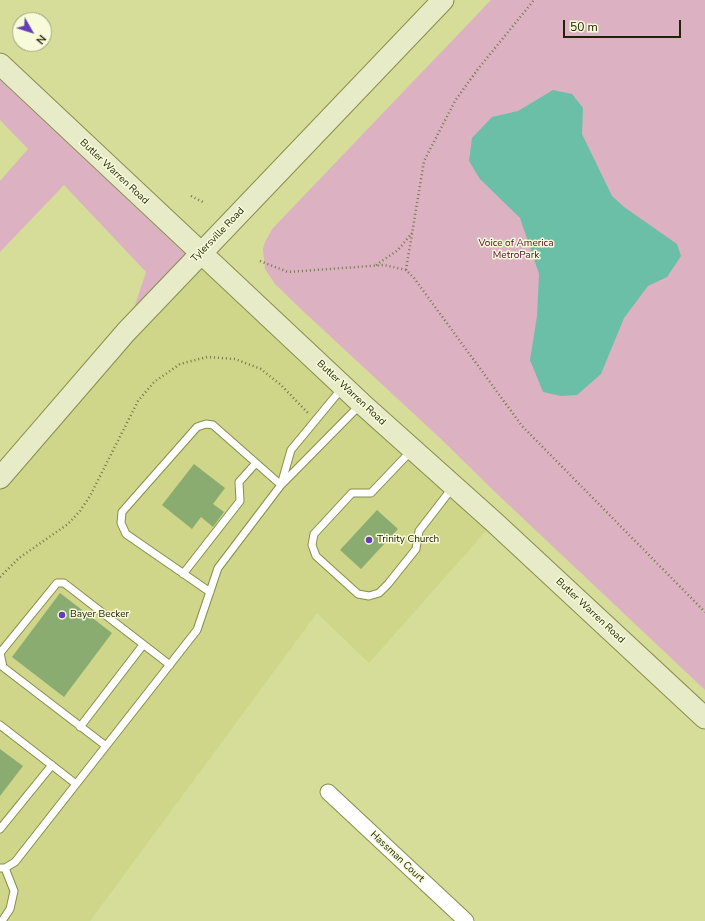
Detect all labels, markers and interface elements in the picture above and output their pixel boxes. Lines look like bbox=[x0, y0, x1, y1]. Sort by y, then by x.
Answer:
north arrow bbox=[12, 12, 52, 52]
scale bar bbox=[565, 12, 683, 38]
text: 50 m bbox=[570, 19, 598, 35]
text: N bbox=[33, 31, 49, 47]
street label: Butler Warren Road bbox=[77, 137, 151, 207]
street label: Tylersville Road bbox=[189, 205, 247, 265]
park label: Voice of America MetroPark bbox=[479, 238, 553, 262]
street label: Butler Warren Road bbox=[314, 358, 388, 428]
place label: Trinity Church bbox=[377, 534, 439, 546]
marker: Trinity Church bbox=[364, 535, 374, 545]
street label: Butler Warren Road bbox=[553, 576, 627, 646]
place label: Bayer Becker bbox=[70, 609, 129, 621]
marker: Bayer Becker bbox=[57, 610, 67, 620]
street label: Hassman Court bbox=[367, 829, 427, 885]

